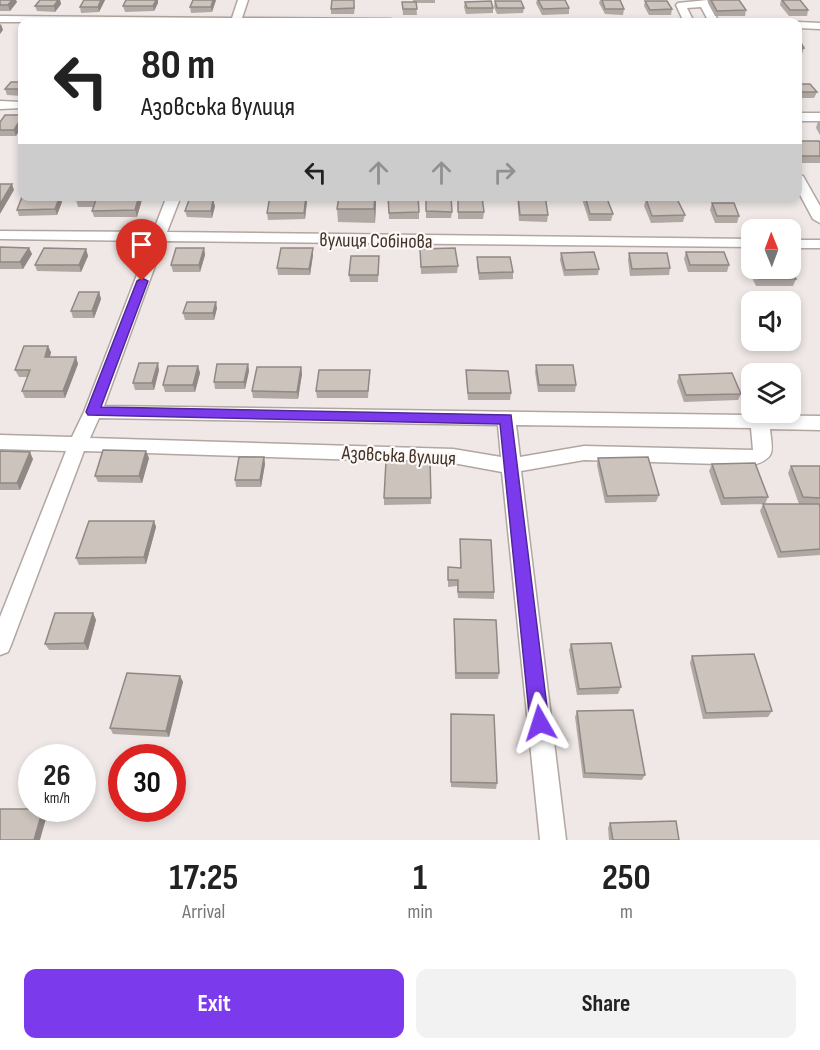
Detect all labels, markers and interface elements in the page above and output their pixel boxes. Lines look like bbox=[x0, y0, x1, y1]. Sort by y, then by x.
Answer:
text: 80 m bbox=[141, 40, 215, 91]
icon: left bbox=[42, 42, 120, 120]
text: Азовська вулиця bbox=[141, 91, 295, 123]
icon: left bbox=[299, 156, 332, 189]
icon: ahead bbox=[362, 156, 395, 189]
icon: ahead bbox=[425, 156, 458, 189]
icon: right bbox=[488, 156, 521, 189]
pin bbox=[116, 219, 167, 281]
north arrow bbox=[741, 219, 801, 279]
map controls bbox=[741, 219, 801, 423]
icon: arrive bbox=[125, 228, 158, 261]
street label: вулиця Собінова bbox=[319, 228, 433, 254]
button: sound bbox=[741, 291, 801, 351]
button: layers bbox=[741, 363, 801, 423]
street label: Азовська вулиця bbox=[340, 441, 457, 471]
position arrow bbox=[508, 691, 572, 755]
speed limit sign: 30 bbox=[108, 744, 186, 822]
text: 26 bbox=[43, 758, 71, 794]
text: km/h bbox=[44, 789, 70, 808]
text: 17:25 bbox=[169, 857, 238, 900]
text: 1 bbox=[413, 857, 427, 900]
text: 250 bbox=[602, 857, 651, 900]
text: Arrival bbox=[182, 900, 225, 924]
text: min bbox=[408, 900, 433, 924]
text: m bbox=[620, 900, 633, 924]
button: Exit bbox=[24, 969, 404, 1038]
button: Share bbox=[416, 969, 796, 1038]

